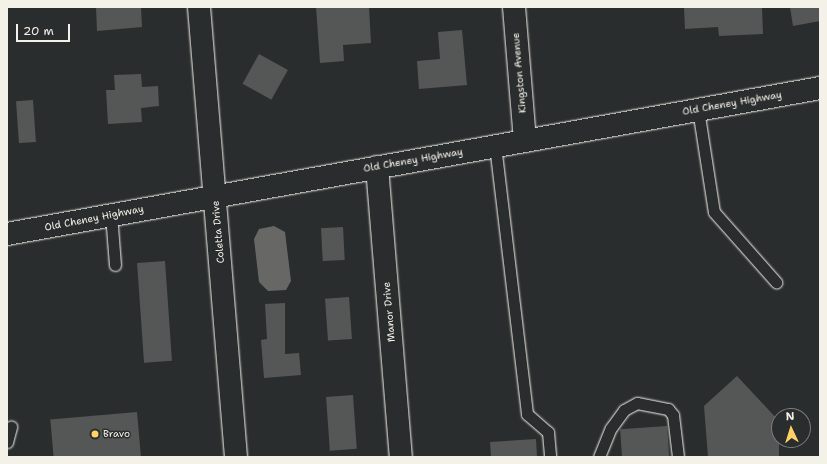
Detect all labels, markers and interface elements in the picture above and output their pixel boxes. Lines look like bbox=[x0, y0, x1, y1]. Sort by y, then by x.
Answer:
scale bar bbox=[18, 16, 72, 42]
text: 20 m bbox=[23, 23, 54, 39]
street label: Kingston Avenue bbox=[510, 32, 528, 114]
street label: Old Cheney Highway bbox=[681, 88, 783, 118]
street label: Old Cheney Highway bbox=[362, 145, 464, 175]
street label: Coletta Drive bbox=[209, 200, 227, 264]
street label: Old Cheney Highway bbox=[43, 202, 145, 234]
street label: Manor Drive bbox=[380, 281, 398, 343]
north arrow bbox=[771, 408, 811, 448]
text: N bbox=[785, 409, 795, 424]
place label: Bravo bbox=[103, 428, 130, 440]
marker: Bravo bbox=[90, 429, 100, 439]

